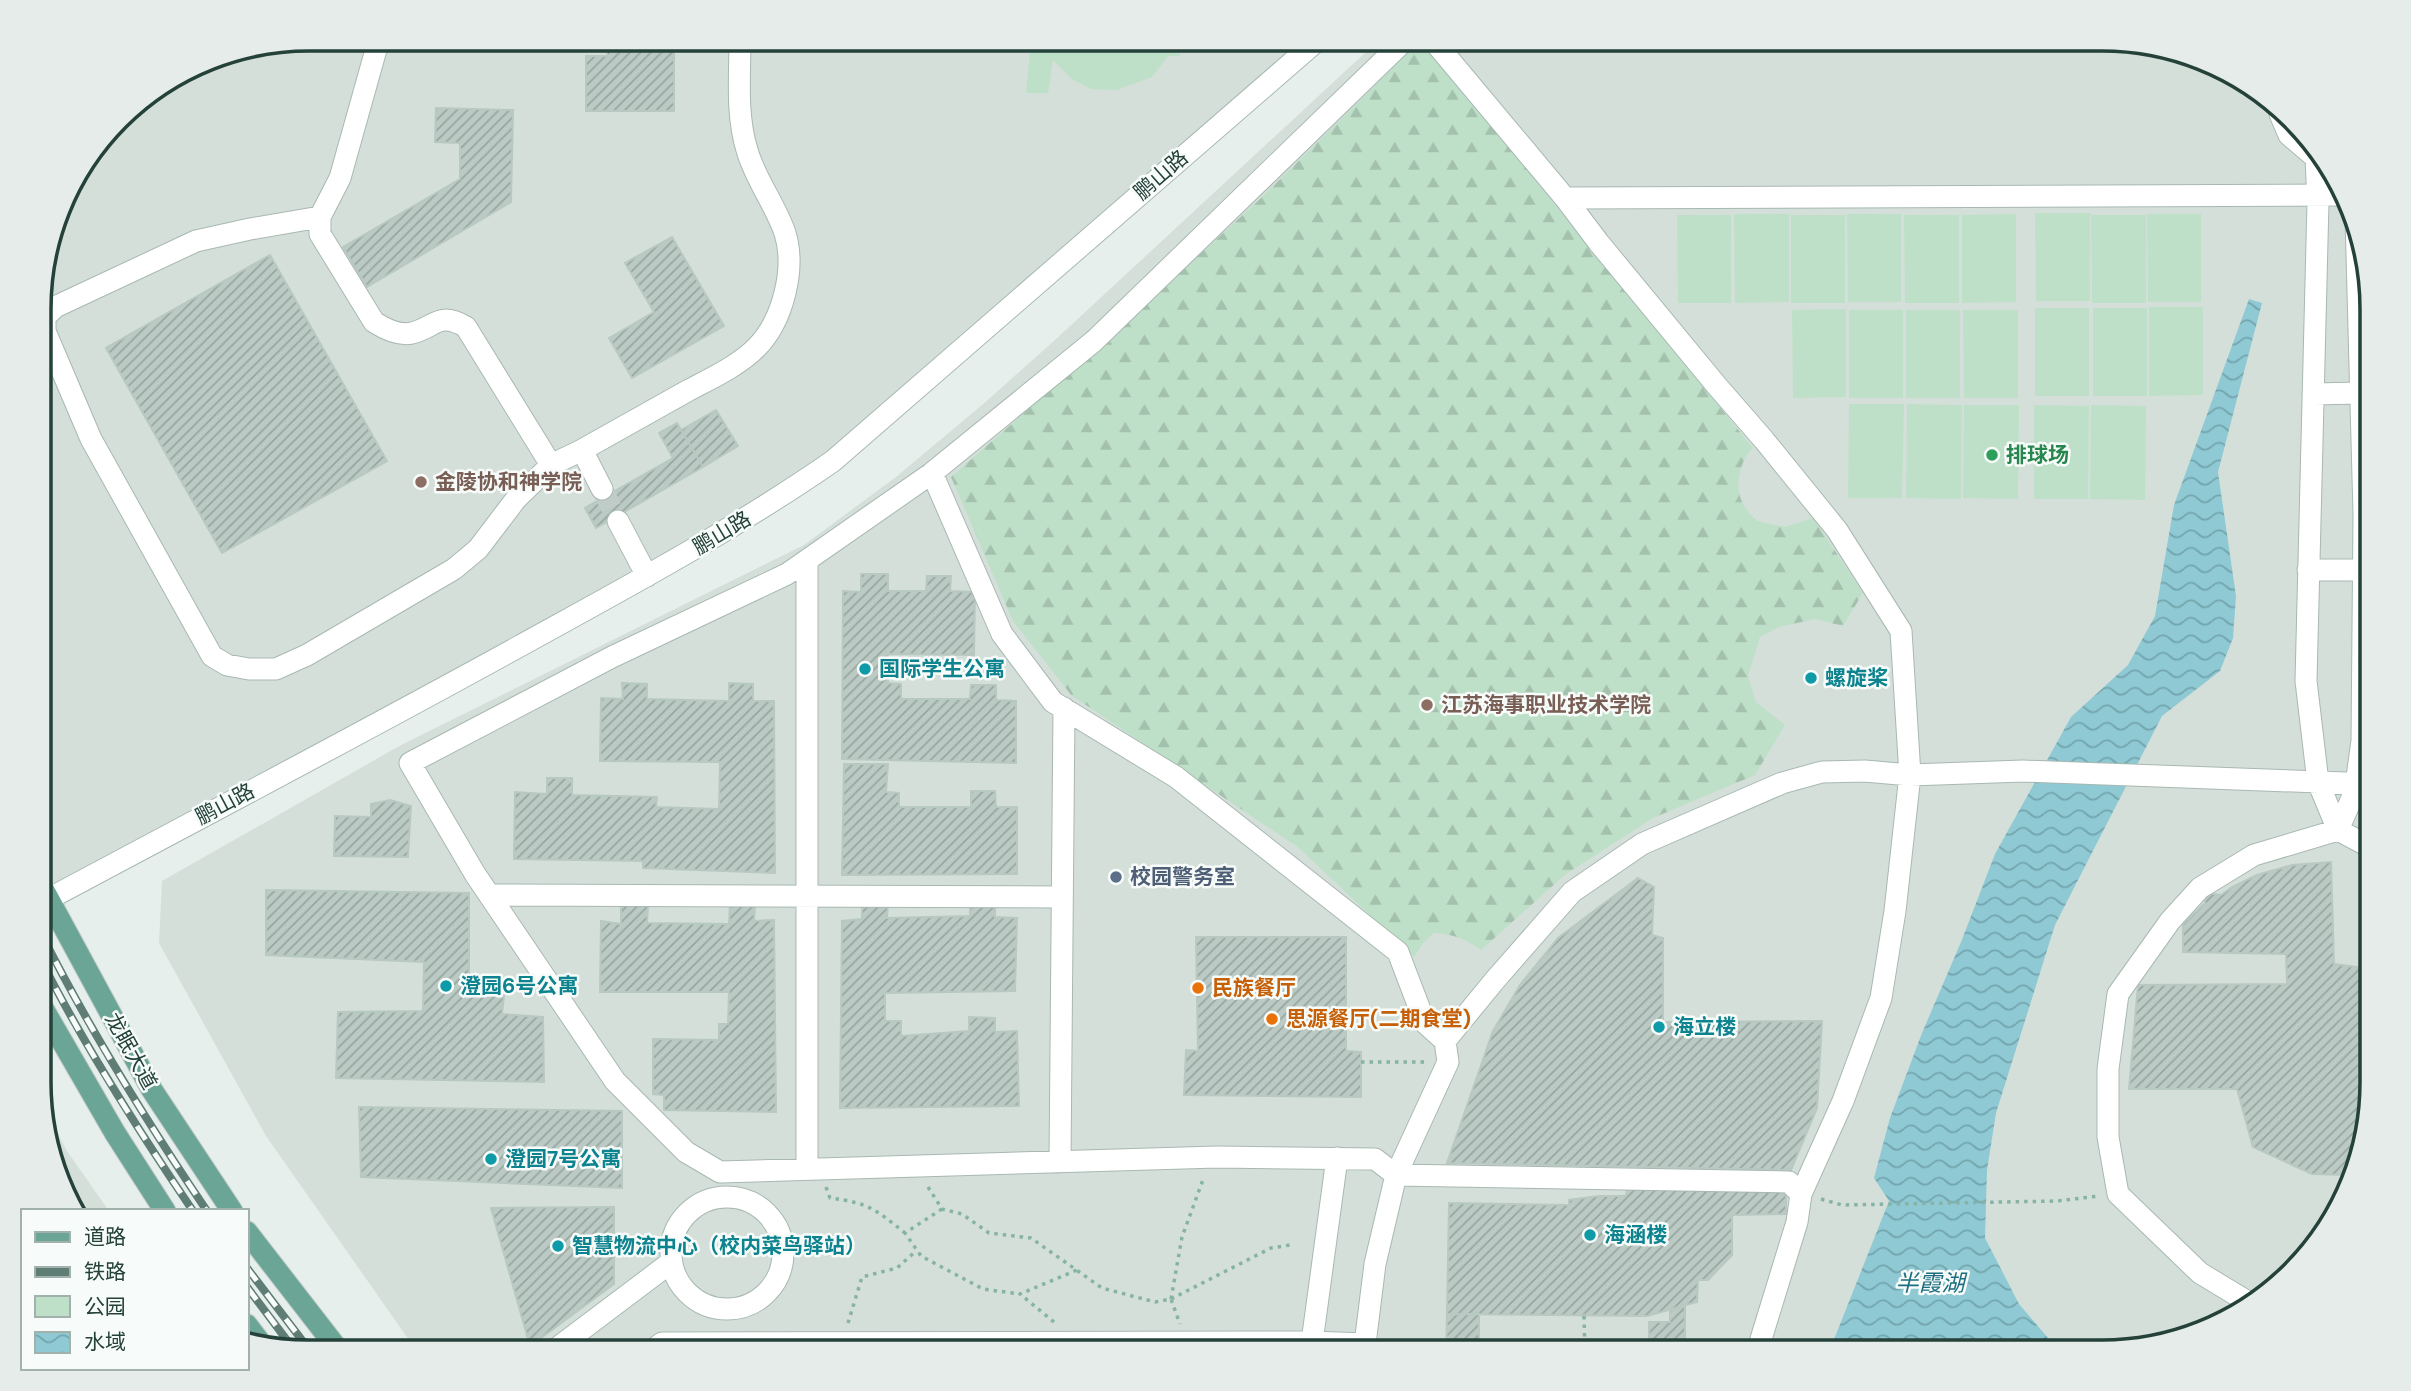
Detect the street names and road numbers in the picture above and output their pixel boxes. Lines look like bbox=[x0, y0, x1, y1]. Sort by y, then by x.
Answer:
street label: 鹏山路 bbox=[1128, 144, 1194, 206]
street label: 鹏山路 bbox=[688, 505, 756, 561]
street label: 鹏山路 bbox=[191, 777, 259, 831]
street label: 龙眠大道 bbox=[98, 1007, 164, 1095]

